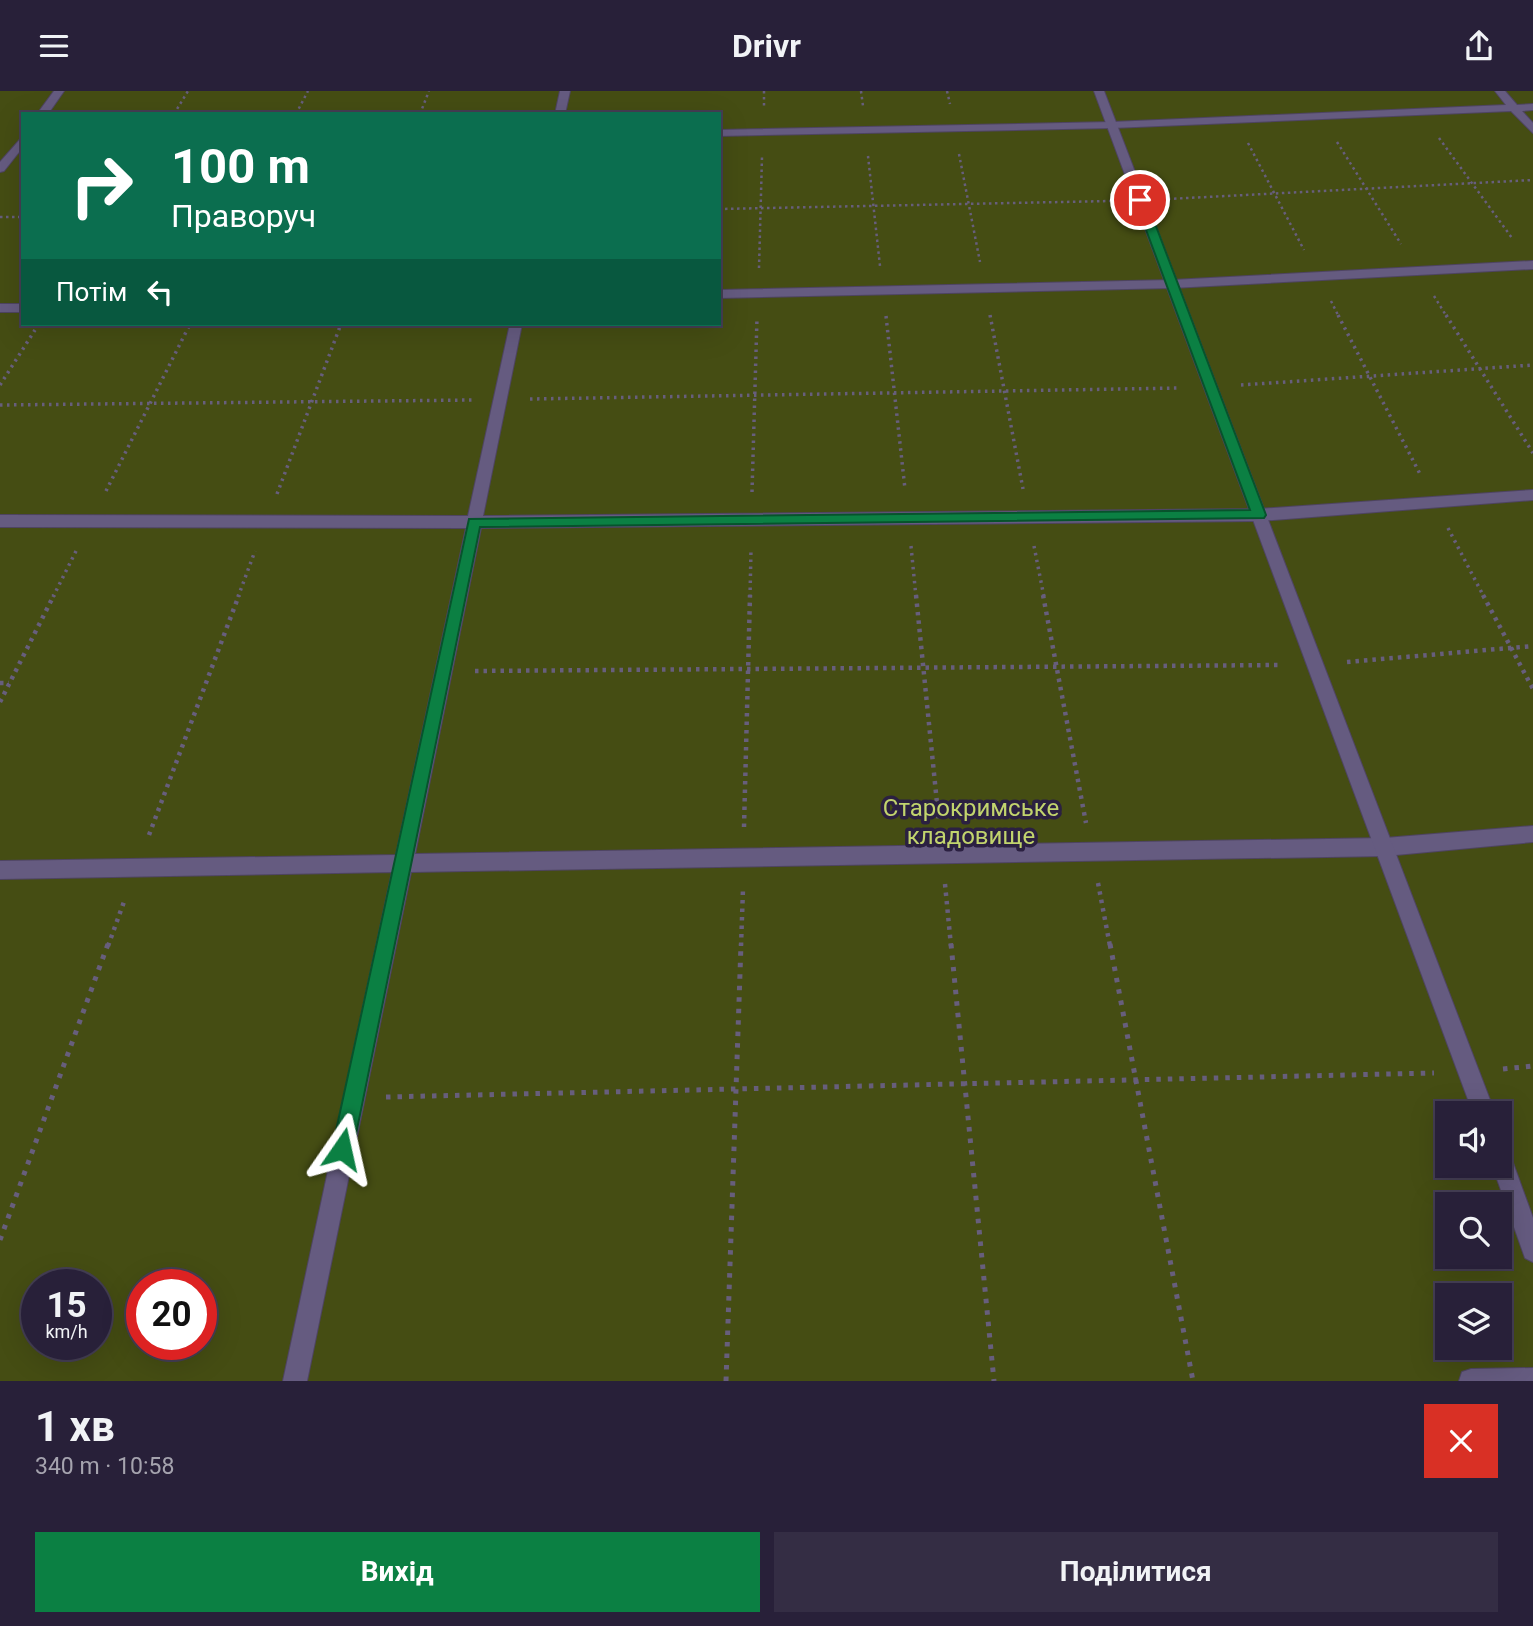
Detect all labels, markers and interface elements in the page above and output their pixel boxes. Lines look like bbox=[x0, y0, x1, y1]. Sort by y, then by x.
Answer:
icon: menu bbox=[35, 27, 73, 65]
text: Drivr bbox=[732, 27, 801, 65]
icon: share bbox=[1460, 27, 1498, 65]
text: 100 m bbox=[171, 138, 310, 195]
icon: right bbox=[56, 140, 147, 231]
pin bbox=[1110, 170, 1170, 230]
icon: arrive bbox=[1121, 181, 1159, 219]
text: Праворуч bbox=[171, 197, 316, 235]
icon: left bbox=[141, 273, 179, 311]
text: Потім bbox=[56, 277, 127, 307]
park label: Старокримське кладовище bbox=[883, 794, 1059, 850]
map controls bbox=[1435, 1101, 1512, 1360]
button: sound bbox=[1435, 1101, 1512, 1178]
position arrow bbox=[305, 1112, 379, 1186]
button: search bbox=[1435, 1192, 1512, 1269]
speed limit sign: 20 bbox=[126, 1269, 217, 1360]
button: layers bbox=[1435, 1283, 1512, 1360]
text: 15 bbox=[46, 1285, 87, 1326]
text: km/h bbox=[45, 1321, 88, 1342]
text: 1 хв bbox=[35, 1402, 115, 1451]
button: close bbox=[1424, 1404, 1498, 1478]
text: 340 m · 10:58 bbox=[35, 1453, 174, 1480]
button: Вихід bbox=[35, 1532, 760, 1612]
button: Поділитися bbox=[774, 1532, 1498, 1612]

